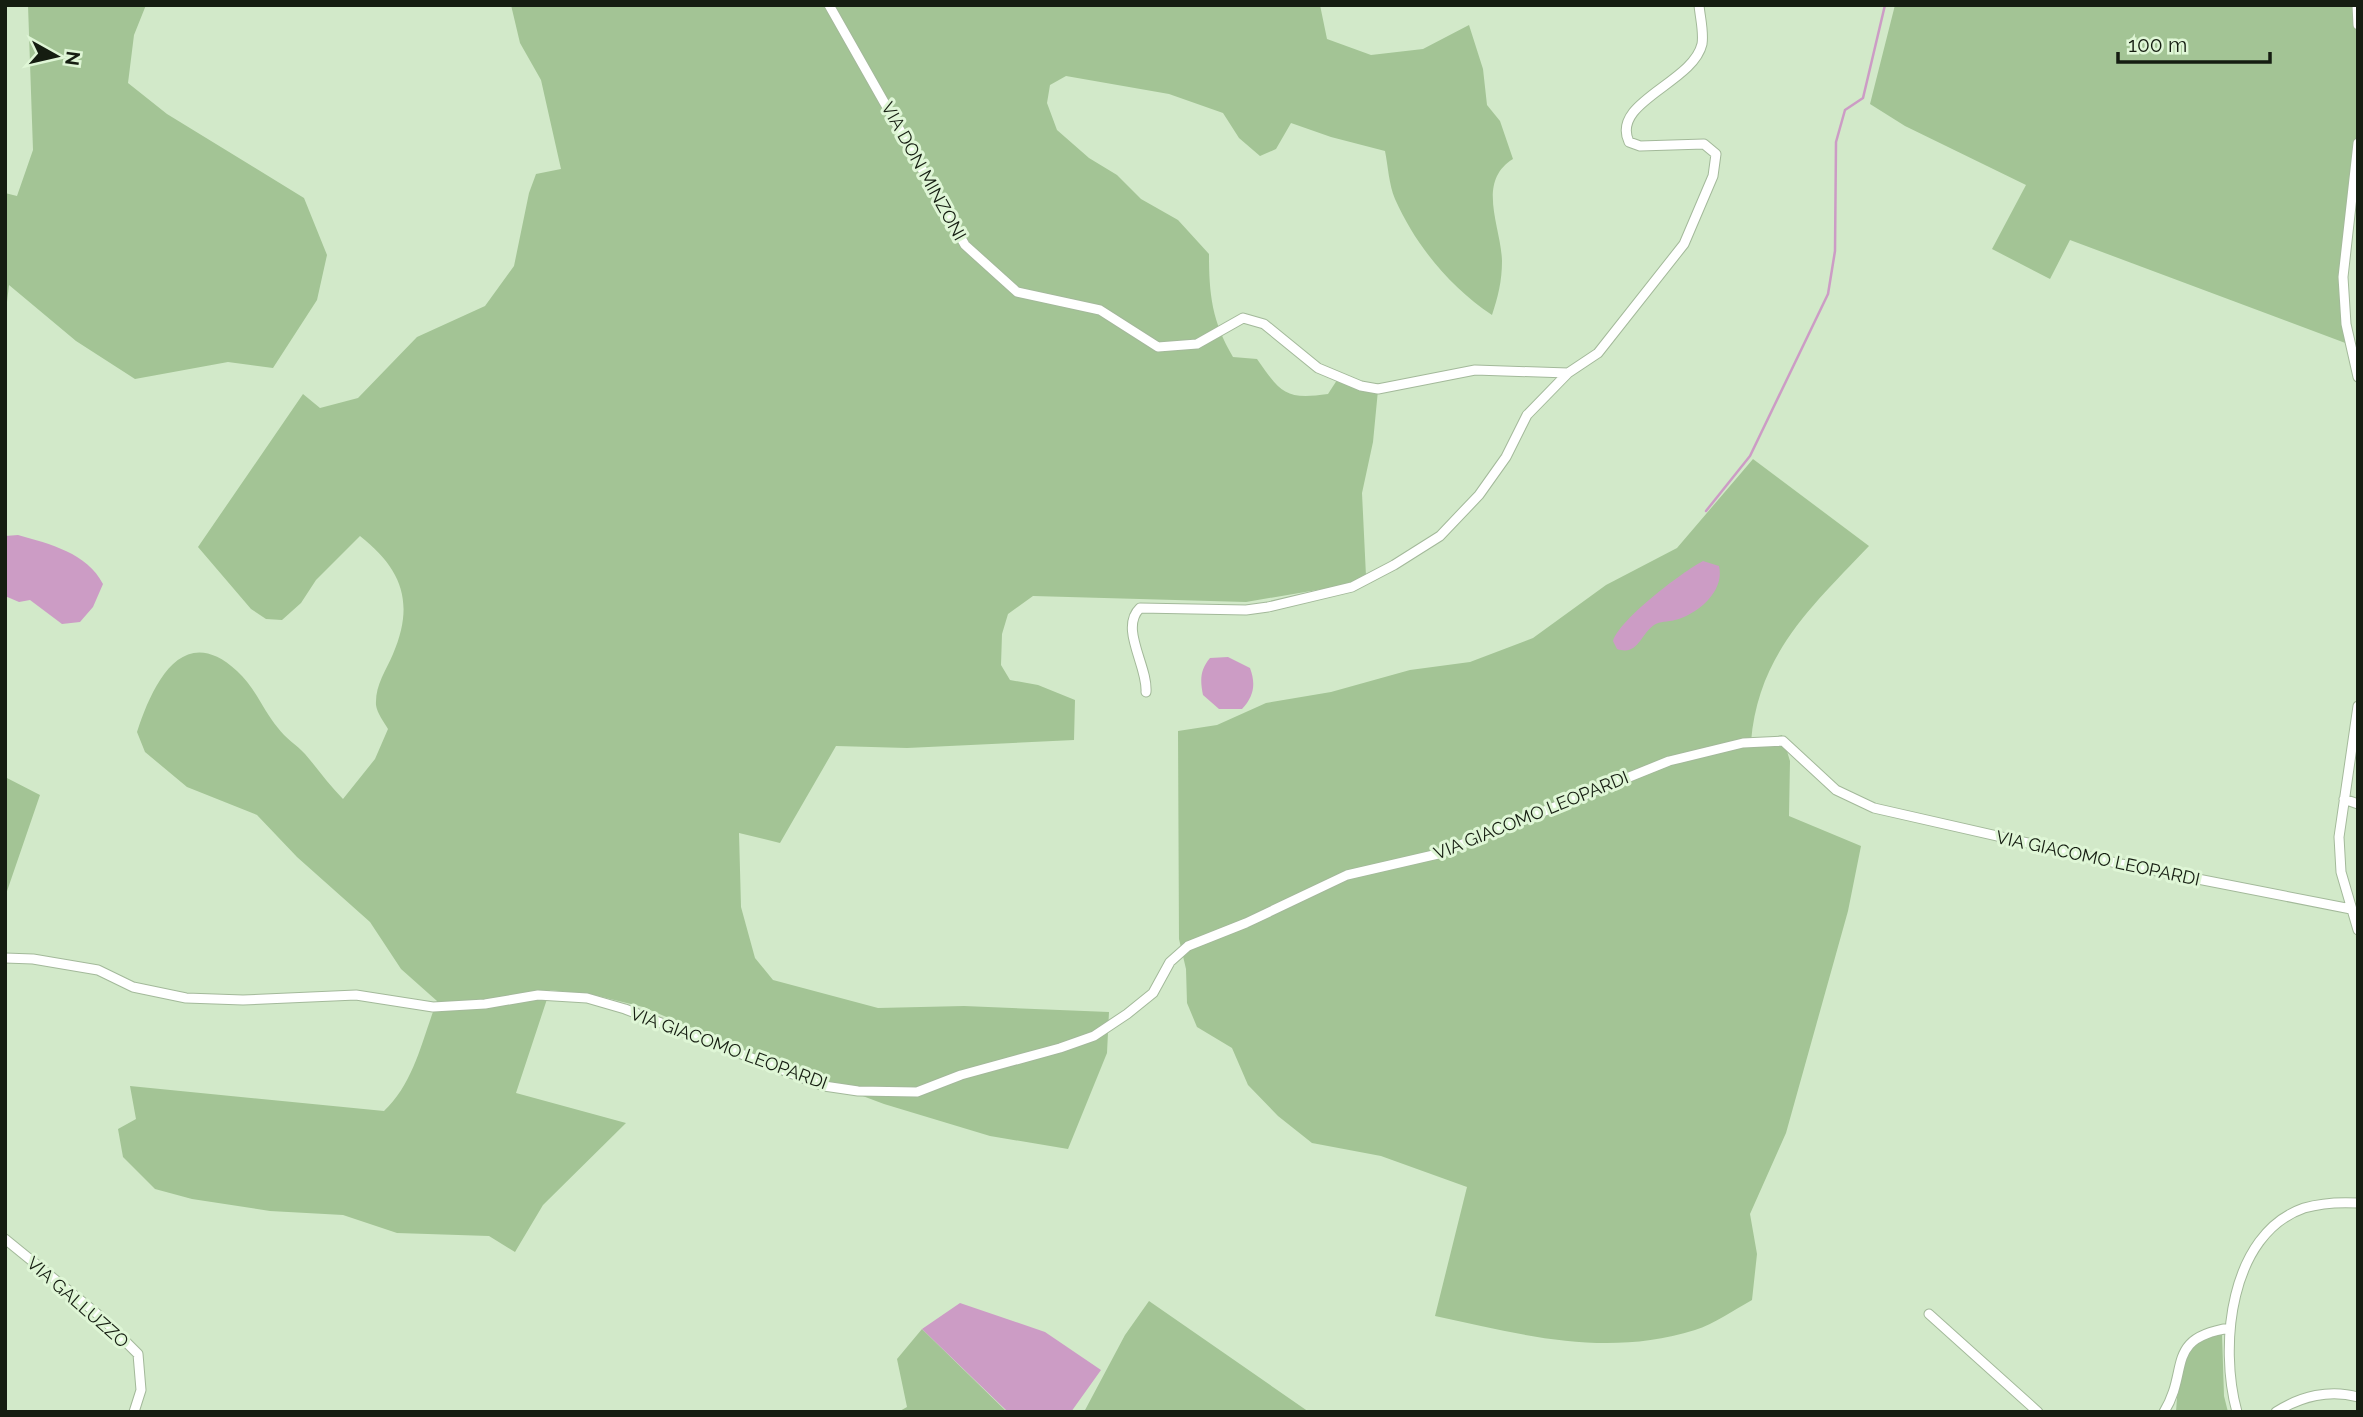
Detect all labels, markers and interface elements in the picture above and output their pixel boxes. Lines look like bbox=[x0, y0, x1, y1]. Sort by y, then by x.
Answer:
north arrow bbox=[21, 21, 91, 91]
scale bar bbox=[2118, 21, 2270, 65]
text: 100 m bbox=[2128, 32, 2187, 57]
text: N bbox=[61, 50, 85, 67]
street label: VIA DON MINZONI bbox=[877, 98, 971, 244]
street label: VIA GIACOMO LEOPARDI bbox=[1431, 766, 1631, 864]
street label: VIA GIACOMO LEOPARDI bbox=[1994, 826, 2202, 890]
street label: VIA GIACOMO LEOPARDI bbox=[628, 1003, 830, 1093]
street label: VIA GALLUZZO bbox=[23, 1252, 133, 1352]

